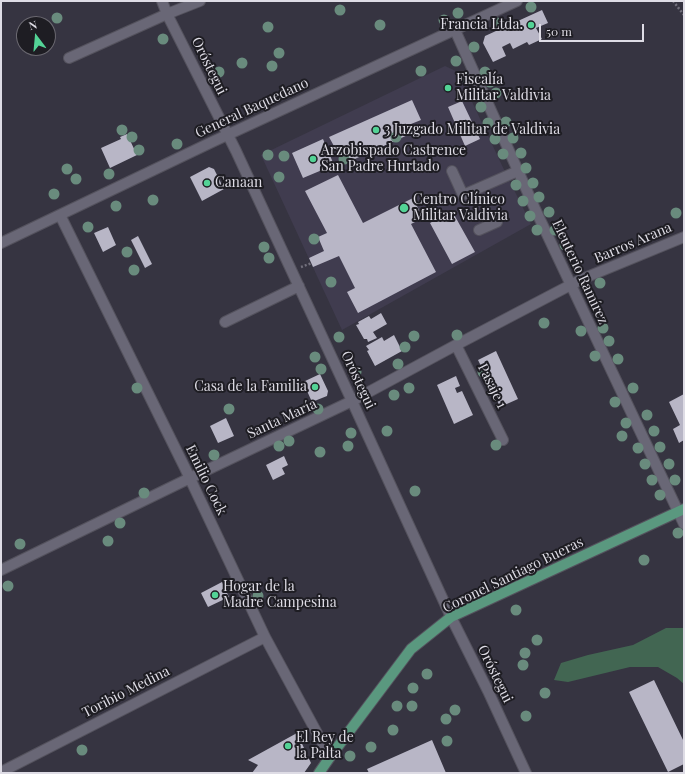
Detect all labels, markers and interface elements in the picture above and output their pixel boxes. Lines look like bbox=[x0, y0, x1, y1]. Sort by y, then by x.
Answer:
north arrow bbox=[16, 16, 56, 56]
scale bar bbox=[541, 16, 646, 42]
text: N bbox=[27, 17, 39, 33]
place label: Francia Ltda. bbox=[440, 17, 523, 33]
marker: Francia Ltda. bbox=[526, 20, 536, 30]
text: 50 m bbox=[546, 23, 572, 39]
street label: Oróstegui bbox=[188, 34, 230, 98]
place label: Fiscalía Militar Valdivia bbox=[456, 72, 551, 104]
street label: General Baquedano bbox=[193, 74, 311, 142]
marker: Fiscalía Militar Valdivia bbox=[443, 83, 453, 93]
place label: 3 Juzgado Militar de Valdivia bbox=[384, 122, 560, 138]
marker: 3 Juzgado Militar de Valdivia bbox=[371, 125, 381, 135]
place label: Arzobispado Castrence San Padre Hurtado bbox=[321, 143, 466, 176]
marker: Arzobispado Castrence San Padre Hurtado bbox=[308, 154, 318, 164]
place label: Canaan bbox=[215, 175, 262, 191]
marker: Canaan bbox=[202, 178, 212, 188]
place label: Centro Clínico Militar Valdivia bbox=[413, 192, 508, 224]
marker: Centro Clínico Militar Valdivia bbox=[398, 202, 410, 214]
street label: Eleuterio Ramírez bbox=[548, 217, 612, 327]
street label: Barros Arana bbox=[592, 219, 674, 267]
street label: Oróstegui bbox=[337, 348, 379, 412]
street label: Pasaje 1 bbox=[474, 361, 510, 411]
place label: Casa de la Familia bbox=[194, 379, 307, 395]
marker: Casa de la Familia bbox=[310, 382, 320, 392]
street label: Santa María bbox=[245, 396, 319, 442]
street label: Emilio Cock bbox=[182, 442, 230, 518]
street label: Coronel Santiago Bueras bbox=[440, 534, 586, 616]
place label: Hogar de la Madre Campesina bbox=[223, 579, 337, 612]
marker: Hogar de la Madre Campesina bbox=[210, 590, 220, 600]
street label: Oróstegui bbox=[474, 642, 516, 706]
street label: Toribio Medina bbox=[79, 663, 173, 721]
place label: El Rey de la Palta bbox=[296, 730, 354, 762]
marker: El Rey de la Palta bbox=[283, 741, 293, 751]

